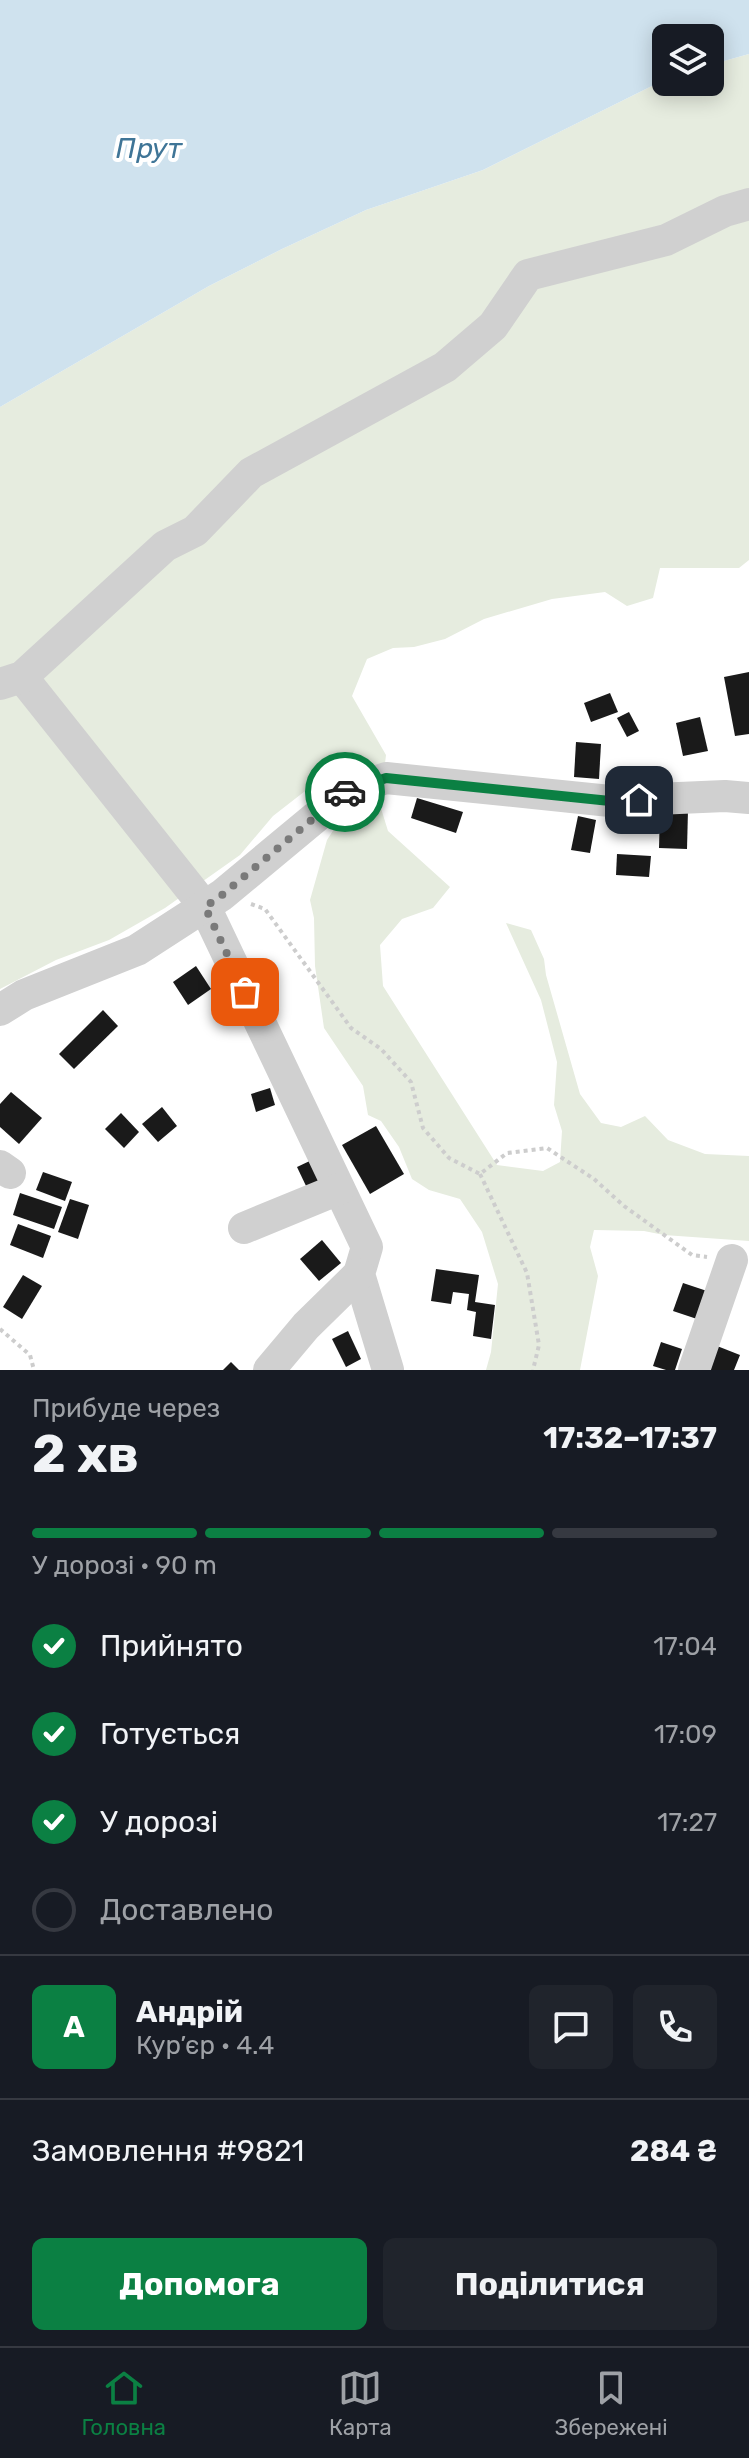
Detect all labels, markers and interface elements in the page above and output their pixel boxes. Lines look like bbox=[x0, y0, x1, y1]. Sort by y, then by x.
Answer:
map controls bbox=[652, 24, 724, 96]
button: layers bbox=[652, 24, 724, 96]
water label: Прут bbox=[116, 132, 184, 165]
courier bbox=[305, 752, 385, 832]
pin bbox=[605, 766, 673, 834]
icon: car bbox=[323, 770, 367, 814]
icon: home bbox=[617, 778, 661, 822]
pin bbox=[211, 958, 279, 1026]
icon: bag bbox=[223, 970, 267, 1014]
text: Прибуде через bbox=[32, 1393, 220, 1424]
text: 17:32–17:37 bbox=[543, 1420, 717, 1456]
text: 2 хв bbox=[32, 1423, 139, 1485]
text: У дорозі · 90 m bbox=[32, 1550, 217, 1581]
icon: check bbox=[32, 1624, 76, 1668]
text: Прийнято bbox=[100, 1628, 243, 1664]
text: 17:04 bbox=[653, 1631, 717, 1662]
icon: check bbox=[32, 1712, 76, 1756]
text: Готується bbox=[100, 1716, 240, 1752]
text: 17:09 bbox=[654, 1719, 717, 1750]
icon: check bbox=[32, 1800, 76, 1844]
text: У дорозі bbox=[100, 1804, 218, 1840]
text: 17:27 bbox=[657, 1807, 717, 1838]
text: Доставлено bbox=[100, 1892, 273, 1928]
button: chat bbox=[529, 1985, 613, 2069]
button: phone bbox=[633, 1985, 717, 2069]
text: Андрій bbox=[136, 1994, 243, 2030]
text: А bbox=[63, 2009, 85, 2045]
text: Кур’єр · 4.4 bbox=[136, 2030, 274, 2061]
text: Замовлення #9821 bbox=[32, 2133, 304, 2169]
text: 284 ₴ bbox=[630, 2133, 717, 2169]
button: Допомога bbox=[32, 2238, 367, 2330]
button: Поділитися bbox=[383, 2238, 717, 2330]
tab: Головна bbox=[81, 2366, 166, 2441]
tab: Карта bbox=[329, 2366, 392, 2441]
tab: Збережені bbox=[555, 2366, 668, 2441]

